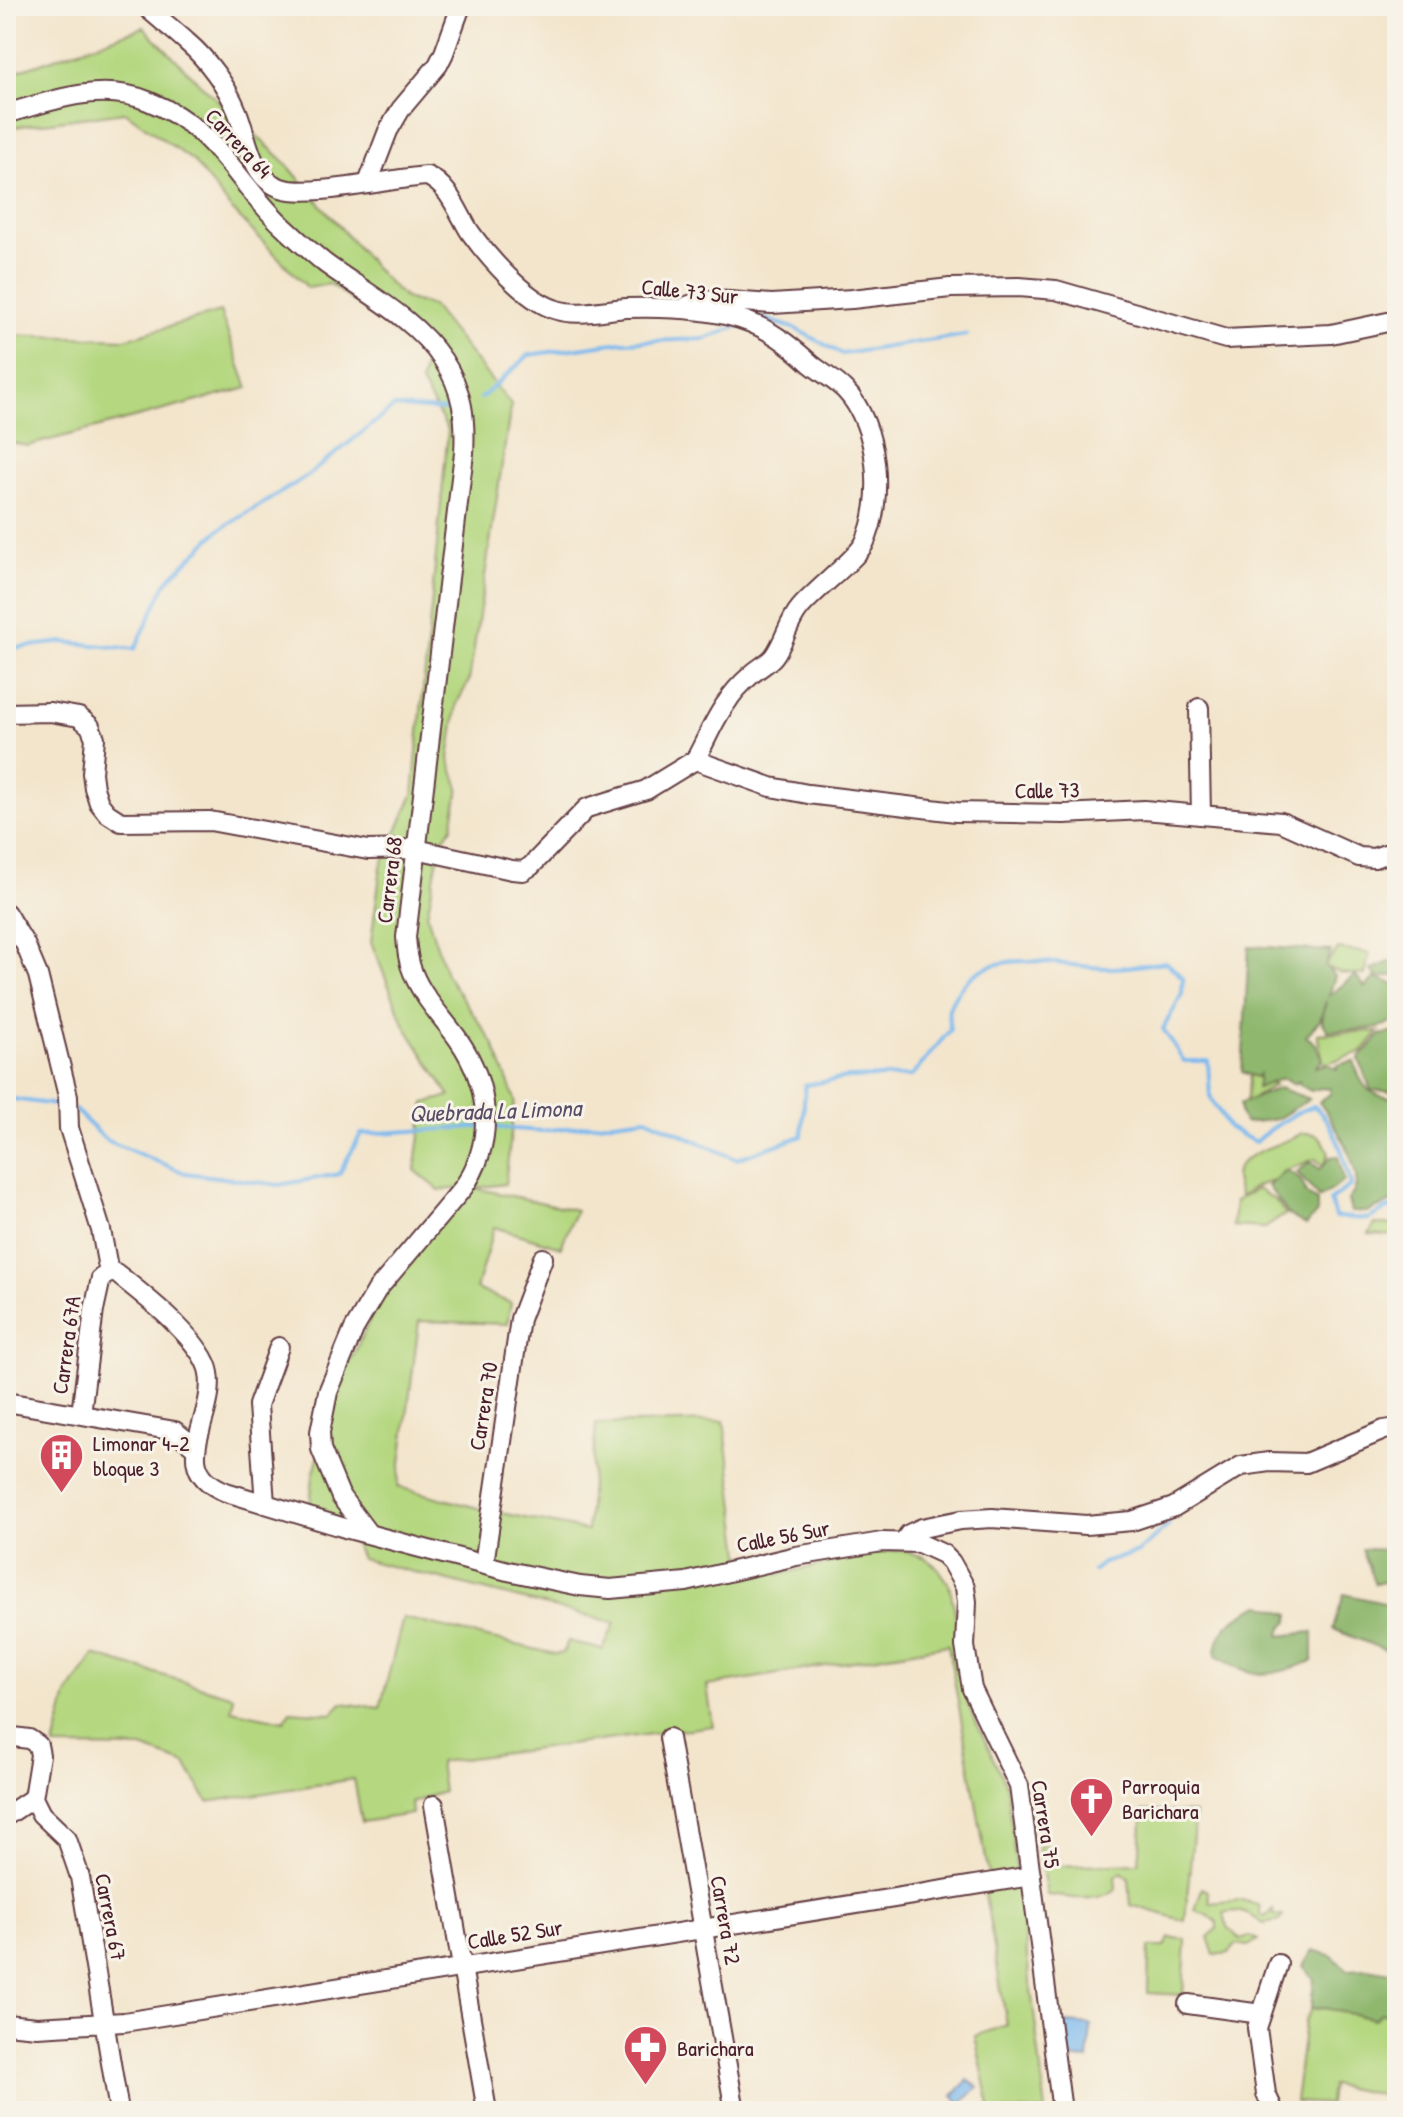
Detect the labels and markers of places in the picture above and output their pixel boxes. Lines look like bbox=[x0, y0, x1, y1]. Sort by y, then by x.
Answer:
place label: Limonar 4-2 bloque 3 bbox=[93, 1428, 190, 1483]
building icon: Limonar 4-2 bloque 3 bbox=[38, 1432, 86, 1495]
place label: Parroquia Barichara bbox=[1122, 1771, 1200, 1826]
church icon: Parroquia Barichara bbox=[1067, 1775, 1115, 1838]
pharmacy icon: Barichara bbox=[622, 2024, 670, 2087]
place label: Barichara bbox=[677, 2033, 754, 2063]

